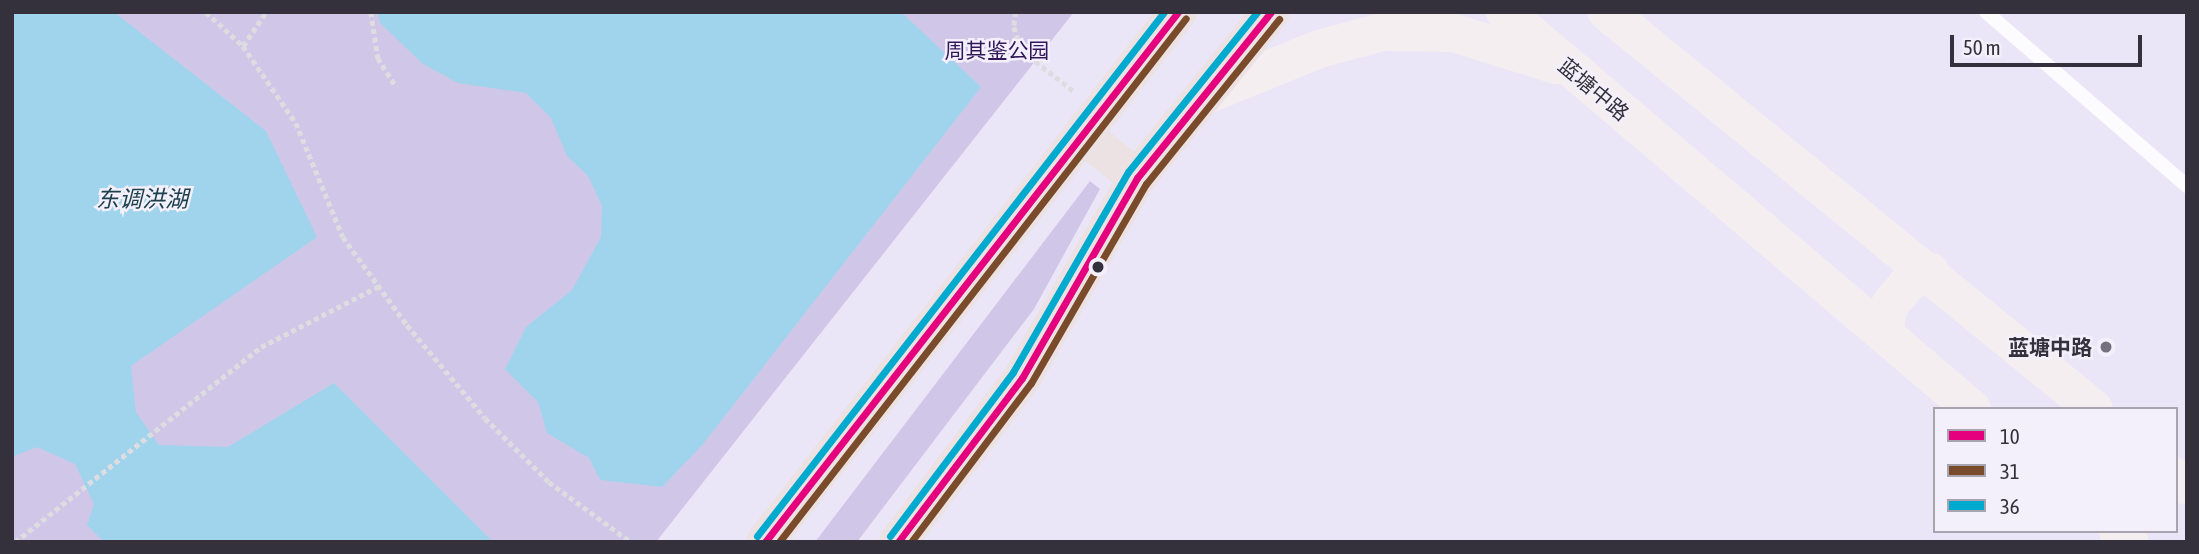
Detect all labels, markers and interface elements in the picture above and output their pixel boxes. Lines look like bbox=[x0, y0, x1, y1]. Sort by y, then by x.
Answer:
scale bar bbox=[1954, 21, 2146, 65]
text: 50 m bbox=[1963, 35, 2001, 59]
park label: 周其鉴公园 bbox=[945, 37, 1049, 63]
street label: 蓝塘中路 bbox=[1554, 52, 1634, 126]
water label: 东调洪湖 bbox=[96, 185, 188, 213]
unlabelled marker bbox=[1091, 260, 1105, 274]
place label: 蓝塘中路 bbox=[2008, 334, 2092, 360]
marker: 蓝塘中路 bbox=[2098, 339, 2114, 355]
legend bbox=[1933, 407, 2178, 533]
text: 10 bbox=[2000, 424, 2020, 448]
text: 31 bbox=[2000, 459, 2020, 483]
text: 36 bbox=[2000, 494, 2020, 518]

